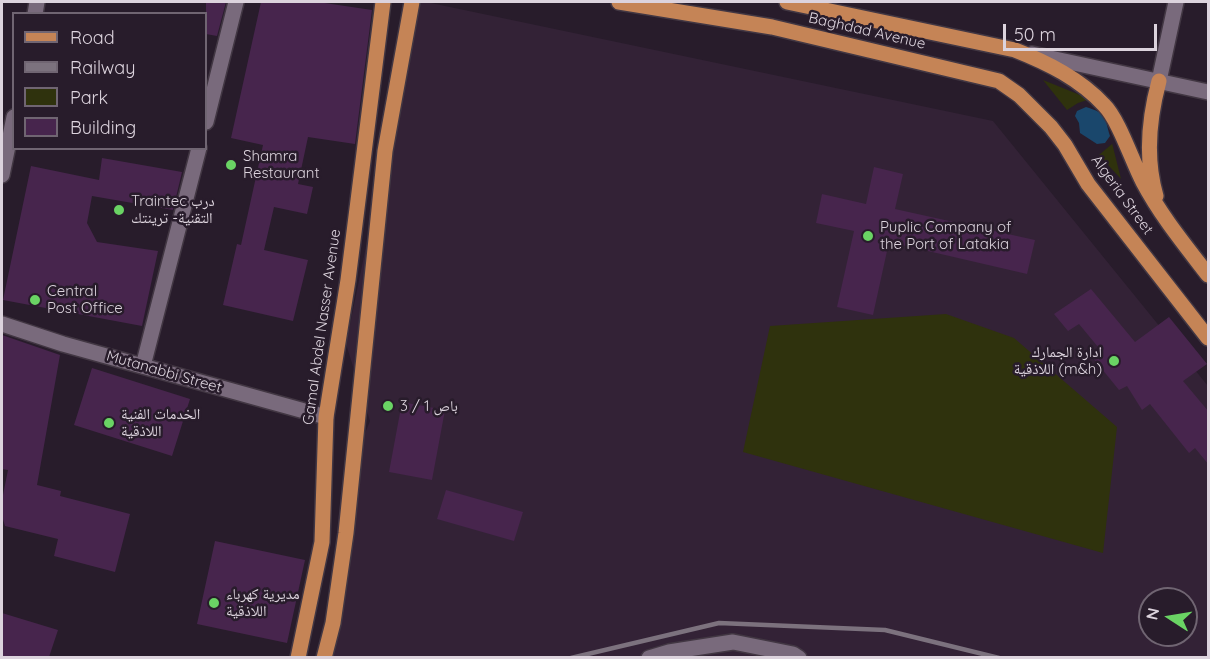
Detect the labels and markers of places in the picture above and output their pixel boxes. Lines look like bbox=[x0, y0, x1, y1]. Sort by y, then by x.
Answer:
place label: Shamra Restaurant bbox=[243, 147, 319, 182]
marker: Shamra Restaurant bbox=[224, 158, 238, 172]
place label: Traintec درب التقنية- ترينتك bbox=[131, 192, 215, 227]
marker: Traintec درب التقنية- ترينتك bbox=[112, 203, 126, 217]
place label: Puplic Company of the Port of Latakia bbox=[880, 218, 1011, 253]
marker: Puplic Company of the Port of Latakia bbox=[861, 229, 875, 243]
place label: Central Post Office bbox=[47, 282, 123, 317]
marker: Central Post Office bbox=[28, 293, 42, 307]
place label: ادارة الجمارك اللاذقية (m&h) bbox=[1014, 343, 1102, 378]
marker: ادارة الجمارك اللاذقية (m&h) bbox=[1107, 354, 1121, 368]
place label: باص 1 / 3 bbox=[400, 397, 458, 415]
marker: باص 1 / 3 bbox=[381, 399, 395, 413]
place label: الخدمات الفنية اللاذقية bbox=[121, 405, 200, 440]
marker: الخدمات الفنية اللاذقية bbox=[102, 416, 116, 430]
place label: مديرية كهرباء اللاذقية bbox=[226, 585, 300, 620]
marker: مديرية كهرباء اللاذقية bbox=[207, 596, 221, 610]

